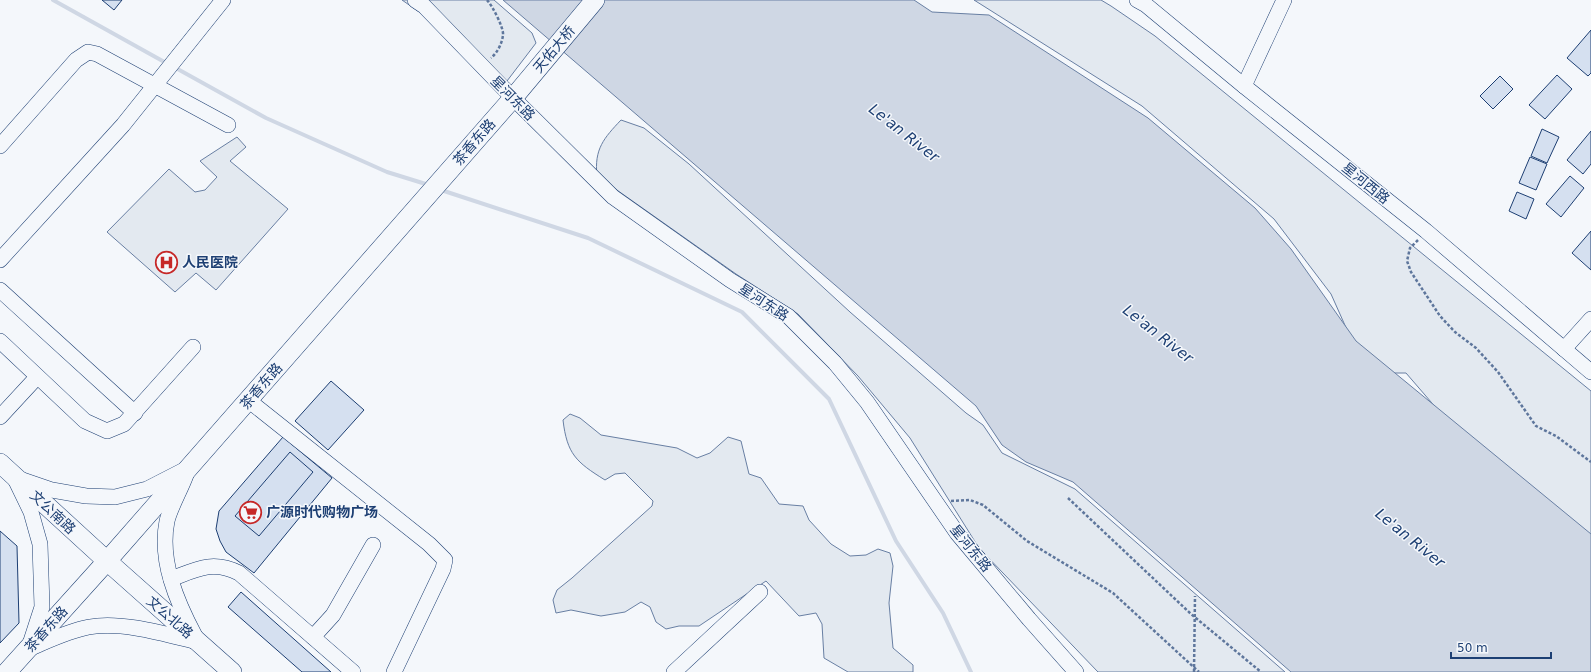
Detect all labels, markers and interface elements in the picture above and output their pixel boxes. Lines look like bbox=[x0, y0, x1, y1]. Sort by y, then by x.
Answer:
street label: 天佑大桥 bbox=[530, 22, 578, 76]
street label: 星河东路 bbox=[488, 73, 538, 123]
water label: Le'an River bbox=[865, 100, 943, 166]
street label: 茶香东路 bbox=[450, 116, 498, 168]
street label: 星河西路 bbox=[1339, 159, 1393, 207]
hospital icon: 人民医院 bbox=[153, 249, 179, 275]
place label: 人民医院 bbox=[182, 254, 238, 270]
street label: 星河东路 bbox=[736, 280, 792, 324]
water label: Le'an River bbox=[1119, 301, 1197, 367]
street label: 茶香东路 bbox=[237, 360, 285, 412]
street label: 文公南路 bbox=[27, 487, 79, 537]
supermarket icon: 广源时代购物广场 bbox=[237, 499, 263, 525]
place label: 广源时代购物广场 bbox=[266, 504, 378, 520]
water label: Le'an River bbox=[1372, 505, 1449, 572]
street label: 星河东路 bbox=[947, 521, 995, 575]
street label: 文公北路 bbox=[144, 593, 196, 641]
street label: 茶香东路 bbox=[21, 603, 71, 655]
scale bar bbox=[1451, 634, 1551, 660]
text: 50 m bbox=[1457, 641, 1488, 655]

